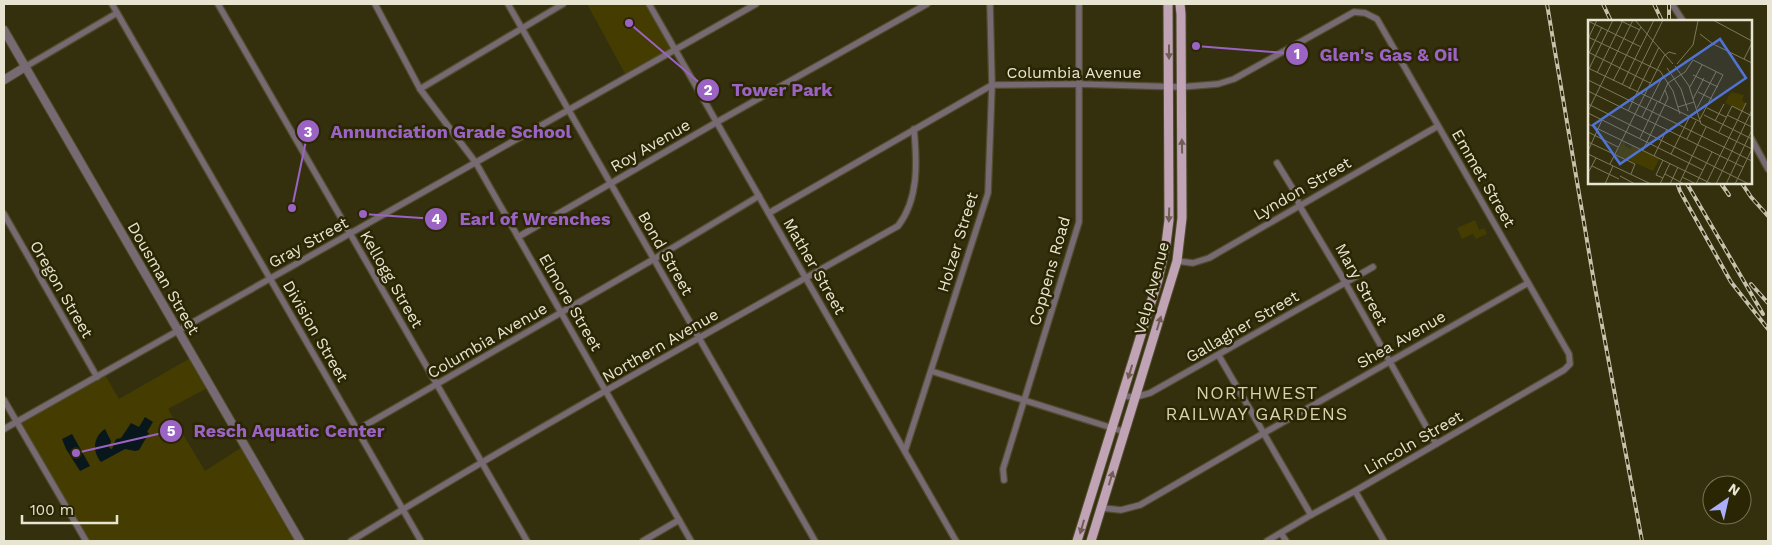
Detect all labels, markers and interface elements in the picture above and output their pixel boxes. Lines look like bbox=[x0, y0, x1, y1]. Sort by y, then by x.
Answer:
inset map bbox=[1588, 20, 1752, 184]
callout: Glen's Gas & Oil bbox=[1284, 38, 1468, 71]
text: Glen's Gas & Oil bbox=[1320, 44, 1458, 65]
one-way arrow bbox=[1165, 45, 1173, 61]
text: 1 bbox=[1294, 45, 1300, 63]
street label: Columbia Avenue bbox=[1007, 63, 1141, 82]
callout: Tower Park bbox=[696, 73, 842, 106]
text: Tower Park bbox=[731, 79, 833, 100]
text: 2 bbox=[704, 81, 713, 99]
callout: Annunciation Grade School bbox=[296, 115, 582, 148]
street label: Roy Avenue bbox=[607, 115, 694, 176]
text: Annunciation Grade School bbox=[331, 121, 572, 142]
text: 3 bbox=[304, 123, 313, 141]
street label: Emmet Street bbox=[1448, 126, 1519, 231]
one-way arrow bbox=[1178, 137, 1186, 153]
street label: Lyndon Street bbox=[1250, 153, 1355, 224]
street label: Holzer Street bbox=[933, 190, 982, 294]
callout: Earl of Wrenches bbox=[424, 203, 621, 236]
one-way arrow bbox=[1164, 207, 1172, 223]
text: Earl of Wrenches bbox=[459, 208, 611, 229]
street label: Bond Street bbox=[634, 208, 697, 299]
text: 4 bbox=[431, 210, 441, 228]
street label: Gray Street bbox=[265, 213, 352, 272]
street label: Coppens Road bbox=[1025, 214, 1074, 328]
street label: Mather Street bbox=[779, 215, 850, 318]
street label: Dousman Street bbox=[124, 218, 204, 338]
street label: Kellogg Street bbox=[356, 227, 427, 331]
street label: Oregon Street bbox=[26, 237, 97, 341]
street label: Velp Avenue bbox=[1130, 240, 1173, 337]
street label: Mary Street bbox=[1331, 240, 1392, 329]
street label: Elmore Street bbox=[535, 250, 606, 354]
street label: Division Street bbox=[279, 277, 352, 386]
street label: Gallagher Street bbox=[1183, 286, 1302, 366]
street label: Columbia Avenue bbox=[424, 298, 550, 382]
street label: Northern Avenue bbox=[599, 304, 722, 386]
street label: Shea Avenue bbox=[1353, 306, 1449, 373]
one-way arrow bbox=[1155, 315, 1163, 330]
one-way arrow bbox=[1125, 365, 1133, 380]
district label: NORTHWEST RAILWAY GARDENS bbox=[1166, 382, 1348, 424]
street label: Lincoln Street bbox=[1361, 406, 1466, 478]
callout: Resch Aquatic Center bbox=[158, 415, 395, 448]
text: Resch Aquatic Center bbox=[193, 420, 385, 441]
text: 5 bbox=[167, 422, 176, 440]
one-way arrow bbox=[1107, 470, 1115, 485]
north arrow bbox=[1702, 475, 1752, 525]
text: N bbox=[1725, 480, 1743, 499]
scale bar bbox=[22, 492, 118, 524]
text: 100 m bbox=[30, 501, 74, 519]
one-way arrow bbox=[1077, 520, 1085, 535]

